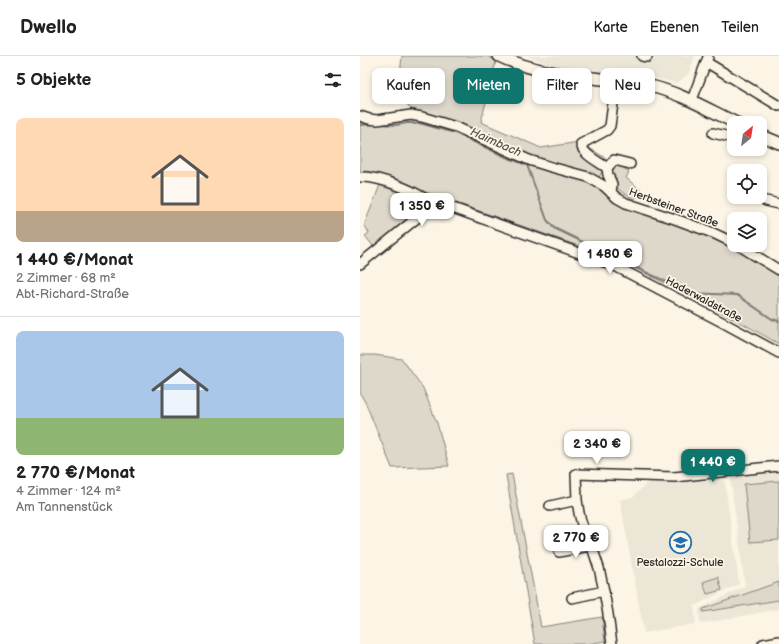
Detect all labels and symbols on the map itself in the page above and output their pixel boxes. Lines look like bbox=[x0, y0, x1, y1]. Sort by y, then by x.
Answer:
north arrow bbox=[727, 116, 767, 156]
water label: Haimbach bbox=[468, 124, 524, 161]
street label: Herbsteiner Straße bbox=[627, 185, 721, 230]
pin: 1 350 € bbox=[385, 193, 459, 227]
pin: 1 480 € bbox=[573, 241, 647, 275]
street label: Haderwaldstraße bbox=[663, 274, 745, 325]
pin: 2 340 € bbox=[560, 431, 634, 465]
pin: 1 440 € bbox=[676, 449, 750, 483]
pin: 2 770 € bbox=[539, 525, 613, 559]
school or university icon: Pestalozzi-Schule bbox=[667, 529, 693, 555]
place label: Pestalozzi-Schule bbox=[637, 556, 724, 569]

